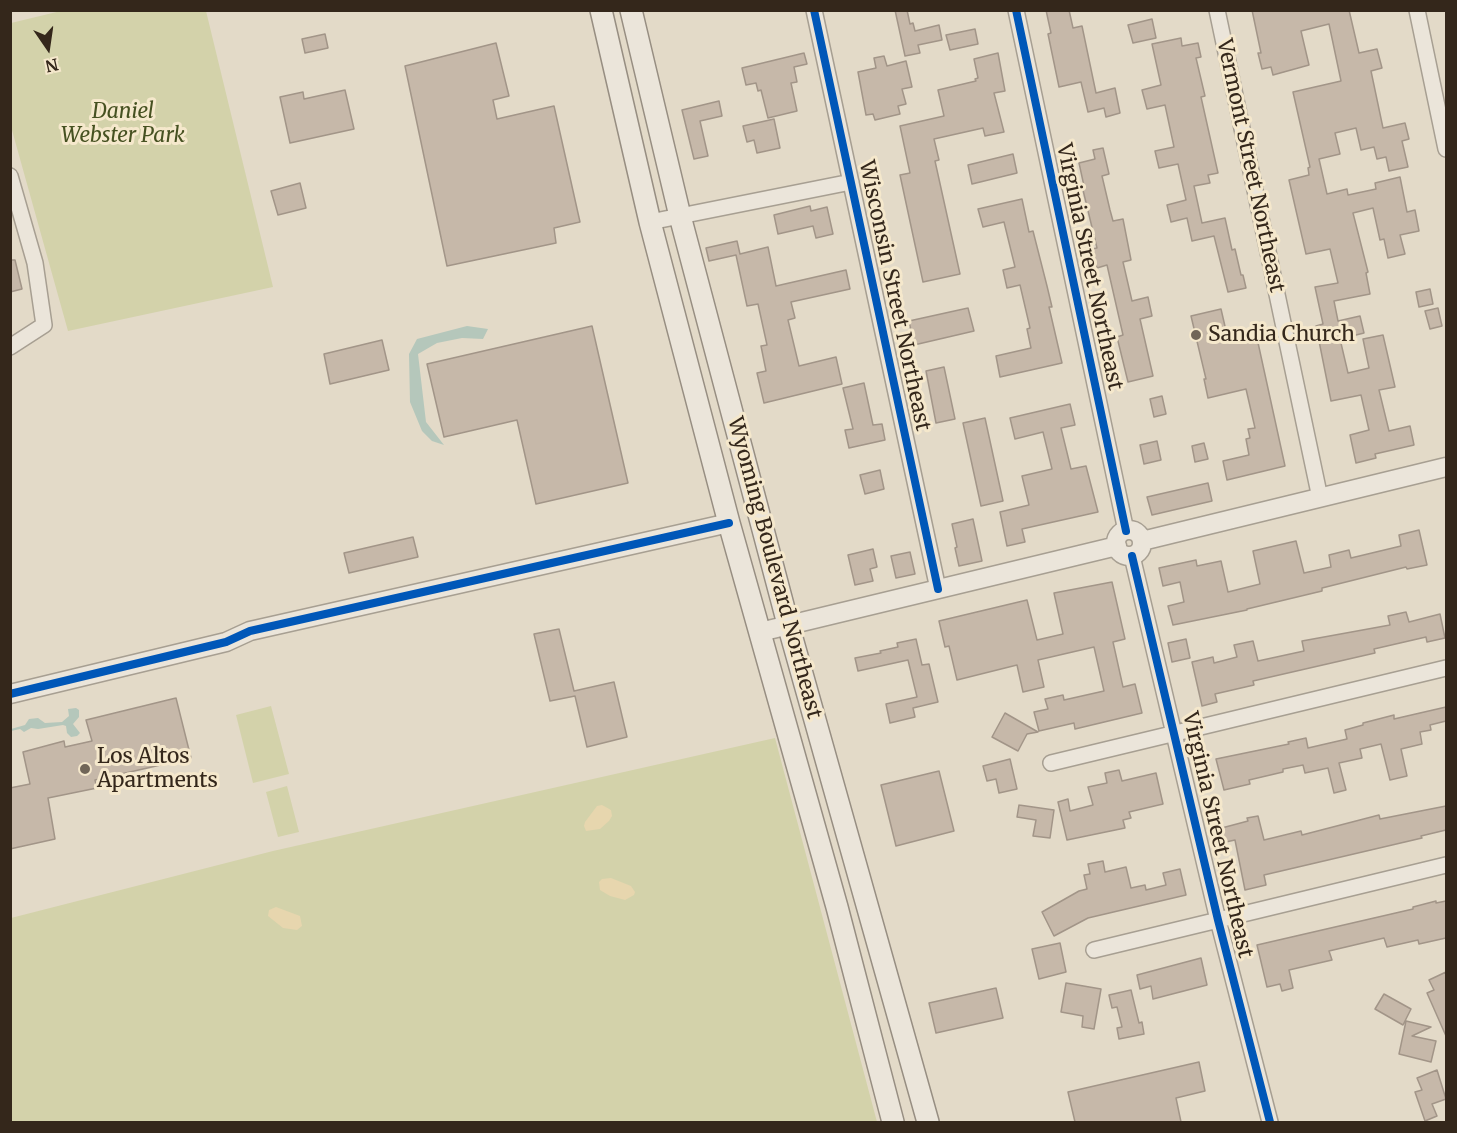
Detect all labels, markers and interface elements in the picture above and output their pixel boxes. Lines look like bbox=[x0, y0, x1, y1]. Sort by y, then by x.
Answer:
north arrow bbox=[18, 18, 78, 78]
street label: Vermont Street Northeast bbox=[1211, 37, 1289, 295]
text: N bbox=[44, 54, 60, 77]
park label: Daniel Webster Park bbox=[61, 99, 185, 149]
street label: Virginia Street Northeast bbox=[1051, 141, 1127, 393]
street label: Wisconsin Street Northeast bbox=[853, 159, 935, 433]
place label: Sandia Church bbox=[1208, 322, 1355, 348]
marker: Sandia Church bbox=[1189, 328, 1203, 342]
street label: Wyoming Boulevard Northeast bbox=[722, 414, 826, 722]
street label: Virginia Street Northeast bbox=[1176, 710, 1258, 960]
place label: Los Altos Apartments bbox=[97, 744, 218, 794]
marker: Los Altos Apartments bbox=[78, 762, 92, 776]

